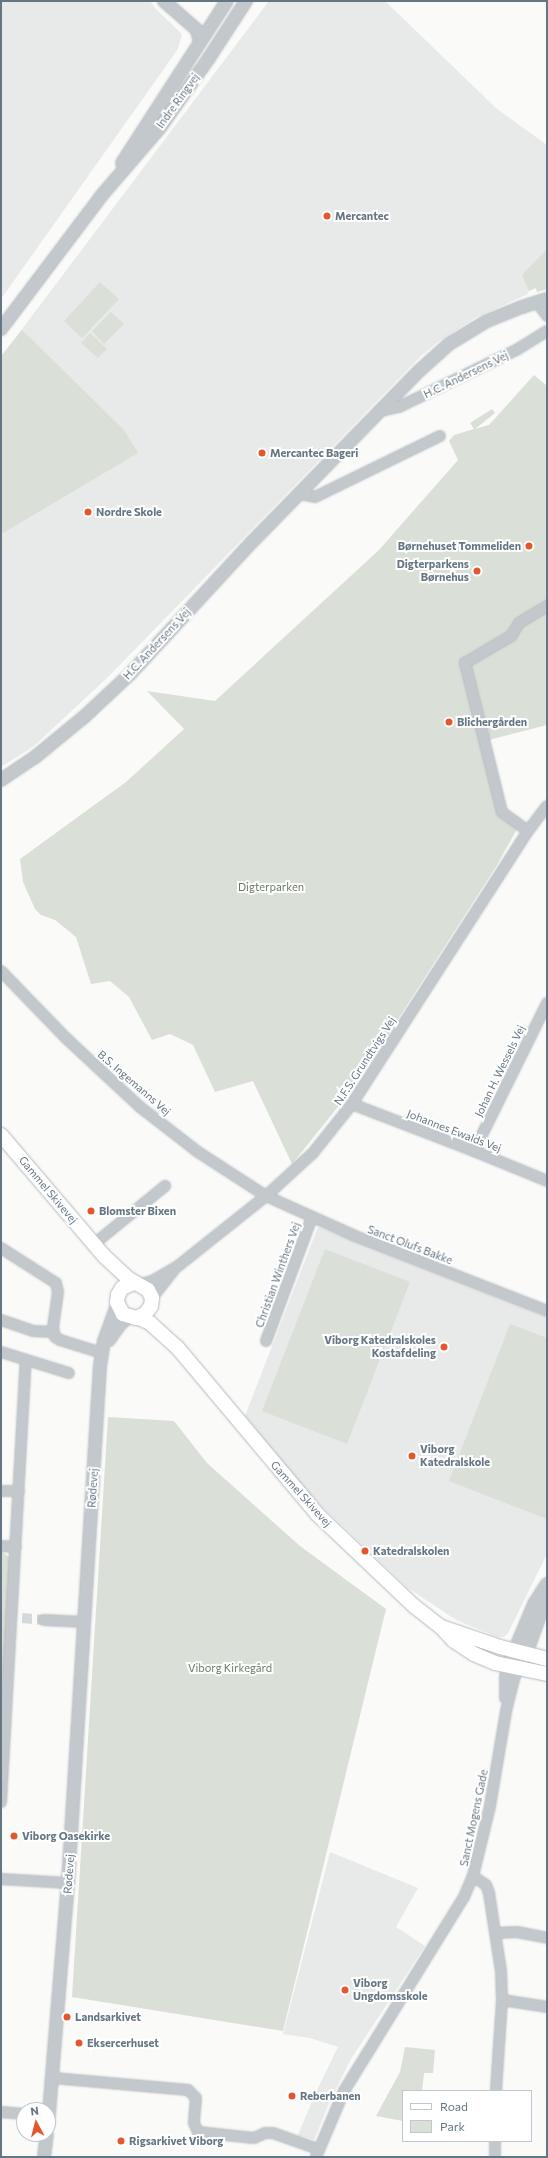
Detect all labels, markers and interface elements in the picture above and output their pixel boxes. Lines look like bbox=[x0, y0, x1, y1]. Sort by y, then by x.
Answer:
street label: Indre Ringvej bbox=[154, 71, 202, 131]
place label: Mercantec bbox=[335, 209, 389, 223]
marker: Mercantec bbox=[322, 211, 332, 221]
street label: H.C. Andersens Vej bbox=[421, 349, 511, 401]
place label: Mercantec Bageri bbox=[270, 446, 358, 460]
marker: Mercantec Bageri bbox=[257, 448, 267, 458]
place label: Nordre Skole bbox=[96, 505, 162, 519]
marker: Nordre Skole bbox=[83, 507, 93, 517]
place label: Børnehuset Tommeliden bbox=[398, 539, 521, 553]
marker: Børnehuset Tommeliden bbox=[524, 541, 534, 551]
place label: Digterparkens Børnehus bbox=[397, 558, 469, 584]
marker: Digterparkens Børnehus bbox=[472, 566, 482, 576]
street label: H.C. Andersens Vej bbox=[121, 606, 193, 682]
place label: Blichergården bbox=[457, 715, 527, 729]
marker: Blichergården bbox=[444, 717, 454, 727]
park label: Digterparken bbox=[238, 880, 304, 894]
street label: N.F.S. Grundtvigs Vej bbox=[331, 1014, 399, 1108]
street label: Johan H. Wessels Vej bbox=[472, 1023, 528, 1119]
street label: B.S. Ingemanns Vej bbox=[95, 1048, 173, 1118]
street label: Johannes Ewalds Vej bbox=[405, 1107, 503, 1155]
street label: Gammel Skivevej bbox=[16, 1154, 80, 1226]
place label: Blomster Bixen bbox=[99, 1204, 176, 1218]
marker: Blomster Bixen bbox=[86, 1206, 96, 1216]
street label: Christian Winthers Vej bbox=[253, 1220, 303, 1330]
street label: Sanct Olufs Bakke bbox=[366, 1223, 454, 1267]
place label: Viborg Katedralskoles Kostafdeling bbox=[324, 1334, 436, 1360]
marker: Viborg Katedralskoles Kostafdeling bbox=[439, 1342, 449, 1352]
place label: Viborg Katedralskole bbox=[420, 1443, 490, 1469]
marker: Viborg Katedralskole bbox=[407, 1451, 417, 1461]
street label: Gammel Skivevej bbox=[268, 1458, 334, 1530]
street label: Rødevej bbox=[85, 1468, 101, 1508]
place label: Katedralskolen bbox=[373, 1544, 449, 1558]
marker: Katedralskolen bbox=[360, 1546, 370, 1556]
park label: Viborg Kirkegård bbox=[188, 1661, 272, 1675]
street label: Sanct Mogens Gade bbox=[457, 1768, 491, 1868]
place label: Viborg Oasekirke bbox=[22, 1829, 110, 1843]
marker: Viborg Oasekirke bbox=[9, 1831, 19, 1841]
street label: Rødevej bbox=[61, 1854, 77, 1894]
place label: Viborg Ungdomsskole bbox=[353, 1977, 428, 2003]
marker: Viborg Ungdomsskole bbox=[340, 1985, 350, 1995]
place label: Landsarkivet bbox=[75, 2010, 141, 2024]
marker: Landsarkivet bbox=[62, 2012, 72, 2022]
place label: Eksercerhuset bbox=[87, 2036, 159, 2050]
marker: Eksercerhuset bbox=[74, 2038, 84, 2048]
place label: Reberbanen bbox=[300, 2089, 361, 2103]
legend bbox=[402, 2090, 532, 2142]
marker: Reberbanen bbox=[287, 2091, 297, 2101]
text: Road bbox=[440, 2099, 468, 2113]
north arrow bbox=[16, 2102, 56, 2142]
text: N bbox=[30, 2104, 39, 2118]
text: Park bbox=[440, 2119, 465, 2133]
place label: Rigsarkivet Viborg bbox=[129, 2134, 223, 2148]
marker: Rigsarkivet Viborg bbox=[116, 2136, 126, 2146]

